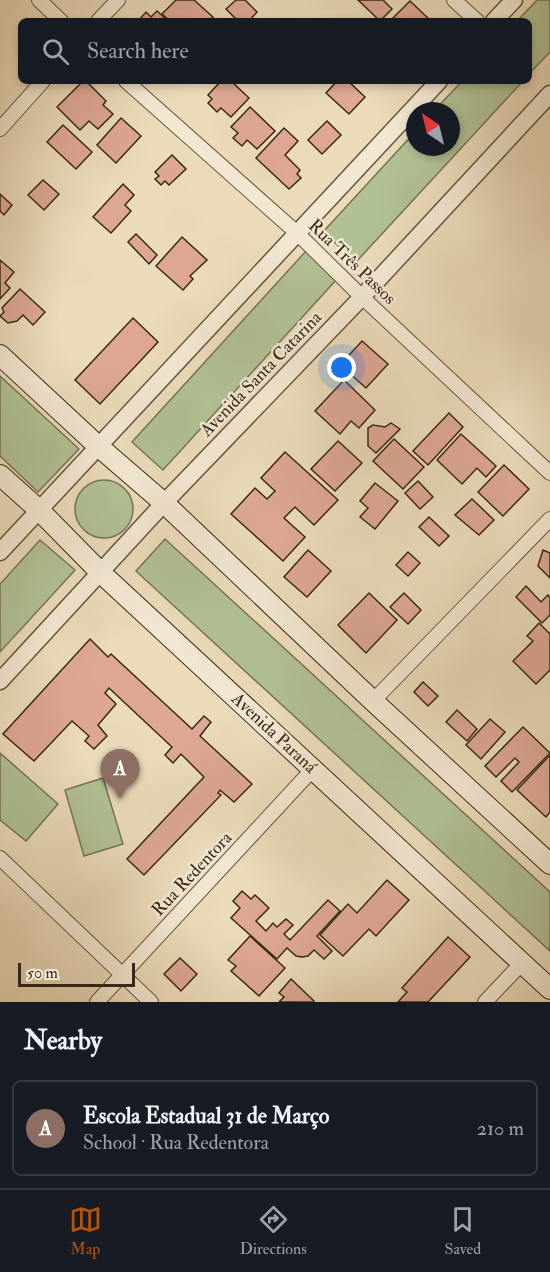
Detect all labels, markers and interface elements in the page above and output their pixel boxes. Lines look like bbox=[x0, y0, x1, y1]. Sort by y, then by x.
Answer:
search box bbox=[18, 18, 532, 84]
icon: search bbox=[39, 35, 72, 68]
text: Search here bbox=[87, 37, 189, 65]
north arrow bbox=[406, 102, 460, 156]
street label: Rua Três Passos bbox=[303, 214, 401, 310]
street label: Avenida Santa Catarina bbox=[194, 306, 327, 442]
your location bbox=[327, 353, 356, 382]
street label: Avenida Paraná bbox=[226, 687, 322, 779]
pin: A bbox=[100, 750, 140, 799]
street label: Rua Redentora bbox=[147, 826, 238, 921]
scale bar bbox=[18, 960, 135, 988]
text: 50 m bbox=[27, 963, 58, 983]
text: Nearby bbox=[24, 1025, 102, 1057]
text: Escola Estadual 31 de Março bbox=[83, 1102, 329, 1130]
text: A bbox=[39, 1116, 52, 1141]
text: 210 m bbox=[477, 1116, 524, 1141]
text: School · Rua Redentora bbox=[83, 1130, 269, 1155]
tab: Map bbox=[69, 1203, 102, 1259]
tab: Directions bbox=[240, 1203, 307, 1259]
tab: Saved bbox=[445, 1203, 481, 1259]

